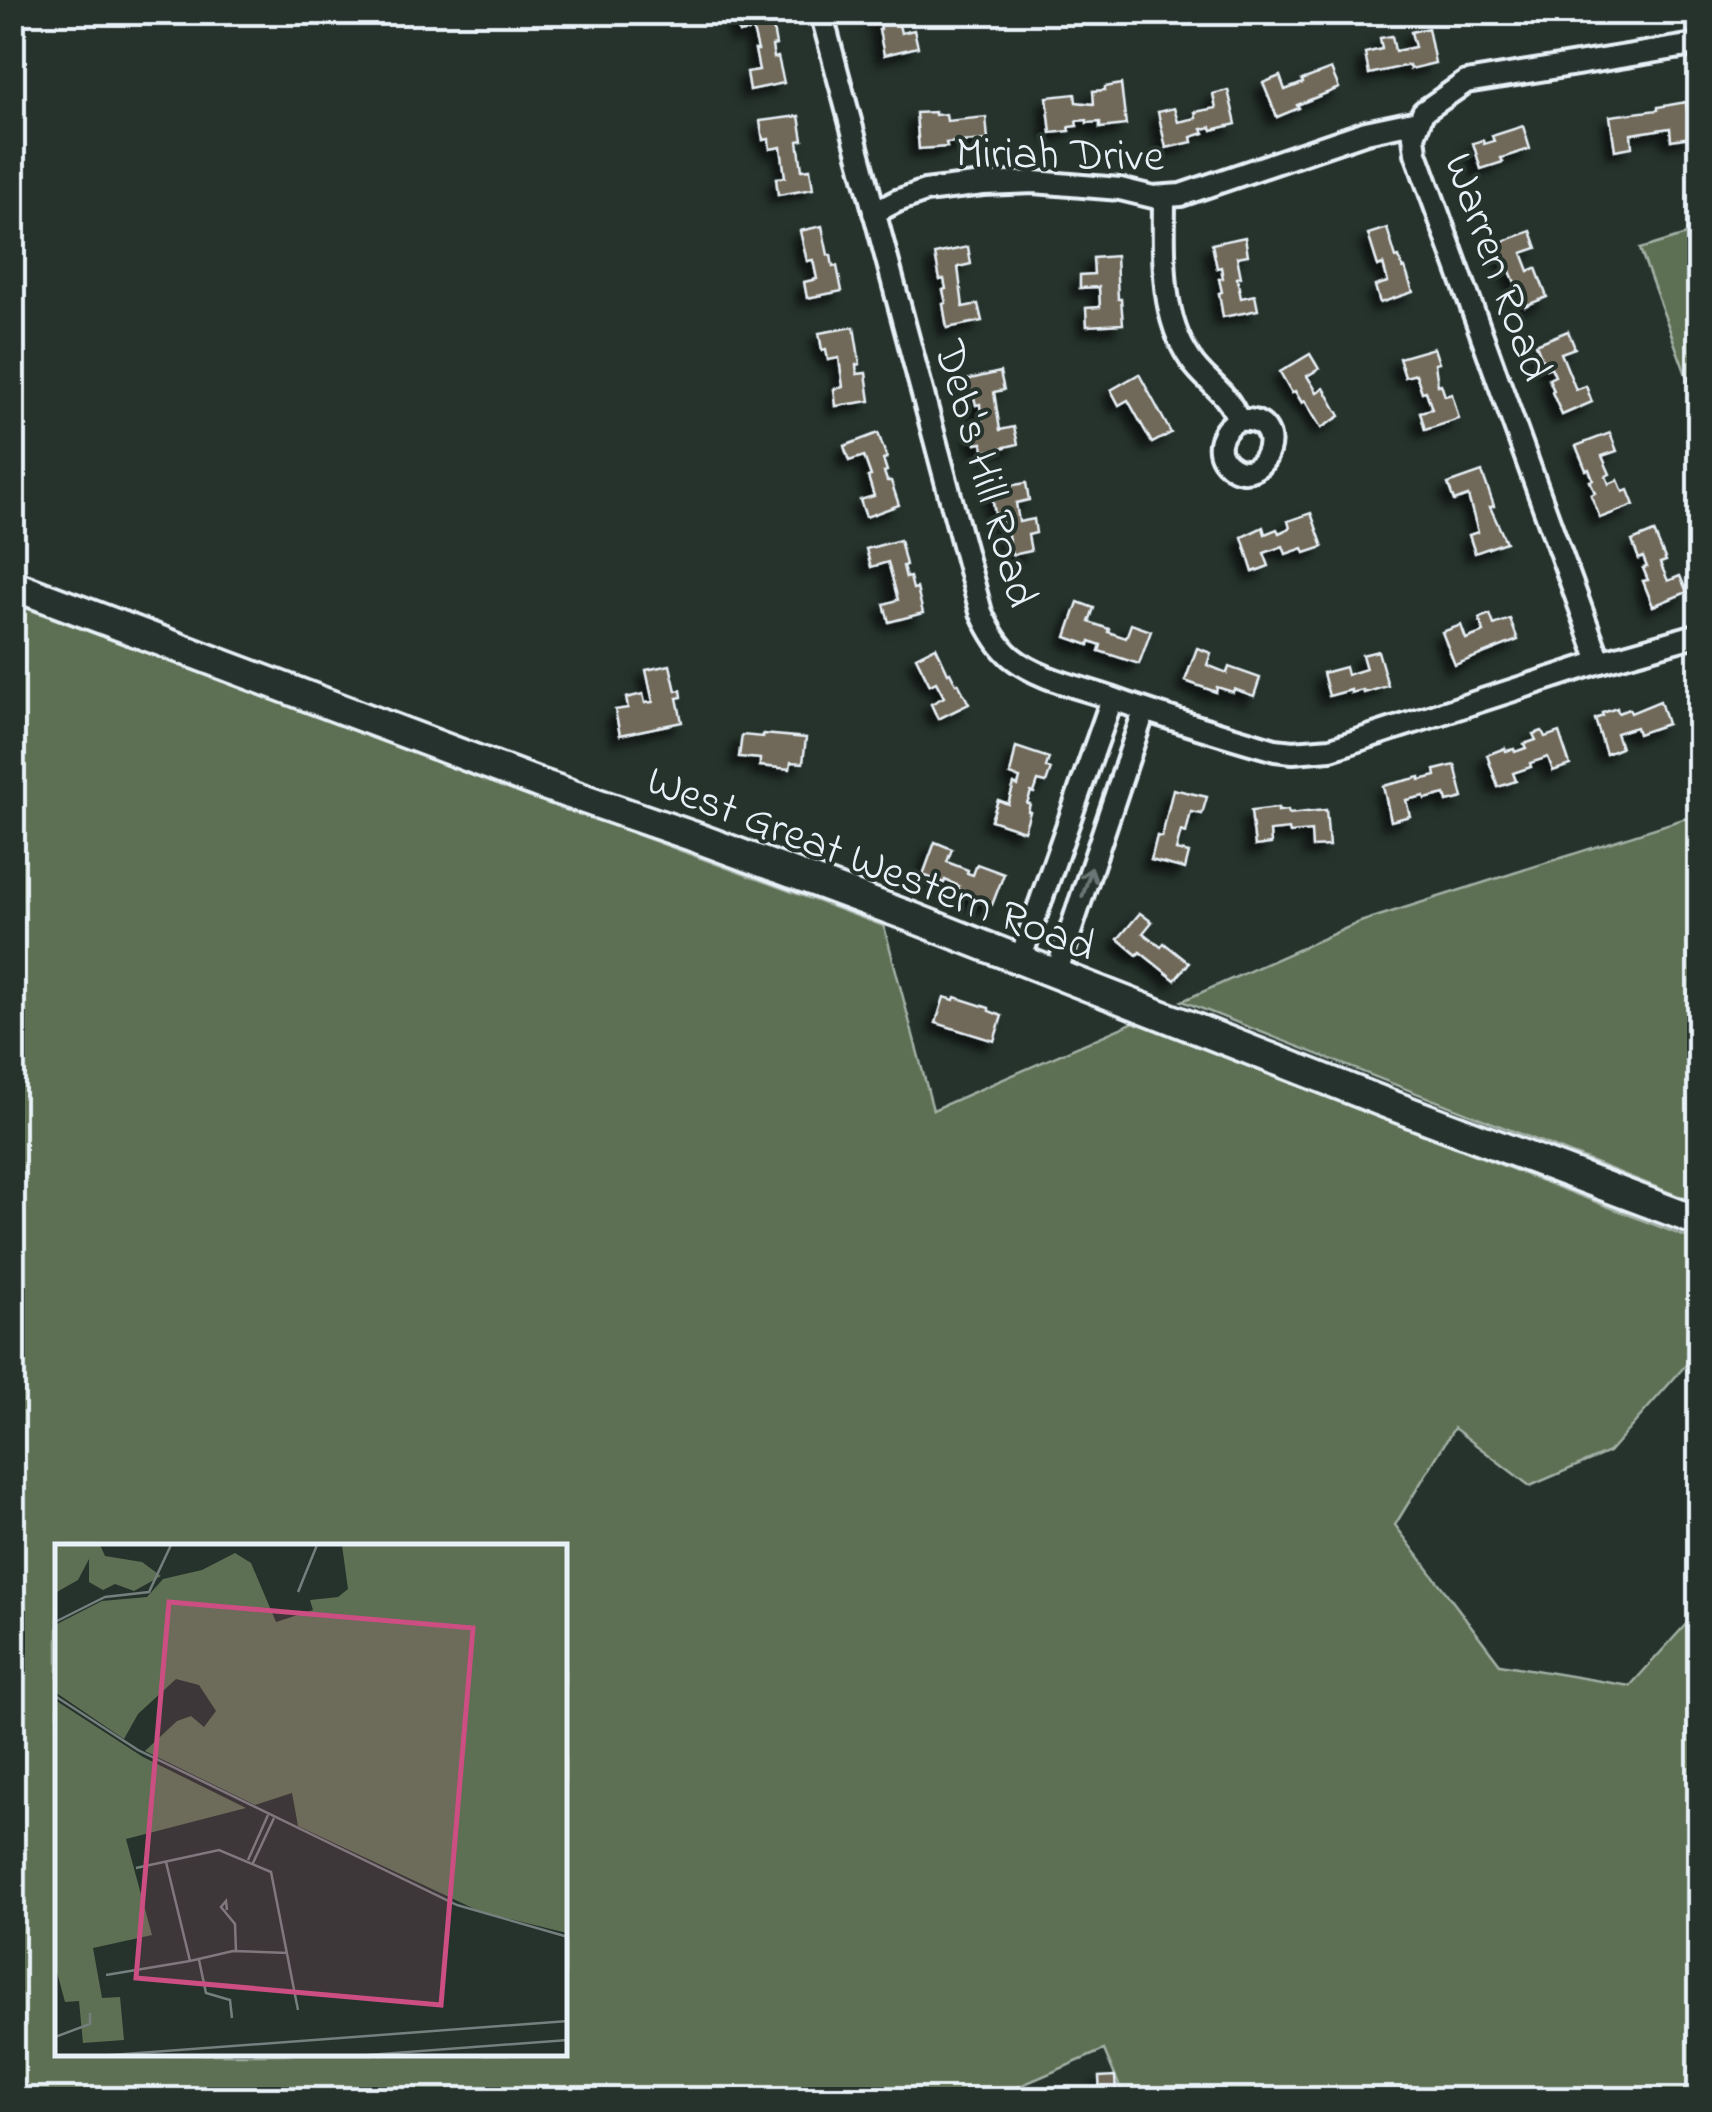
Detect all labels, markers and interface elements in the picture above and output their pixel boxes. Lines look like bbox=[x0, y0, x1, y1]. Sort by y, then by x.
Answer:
street label: Miriah Drive bbox=[955, 122, 1165, 192]
street label: Warren Road bbox=[1423, 144, 1567, 391]
street label: Deb's Hill Road bbox=[913, 332, 1053, 615]
street label: West Great Western Road bbox=[636, 750, 1104, 982]
one-way arrow bbox=[1079, 866, 1097, 898]
inset map bbox=[55, 1544, 568, 2057]

